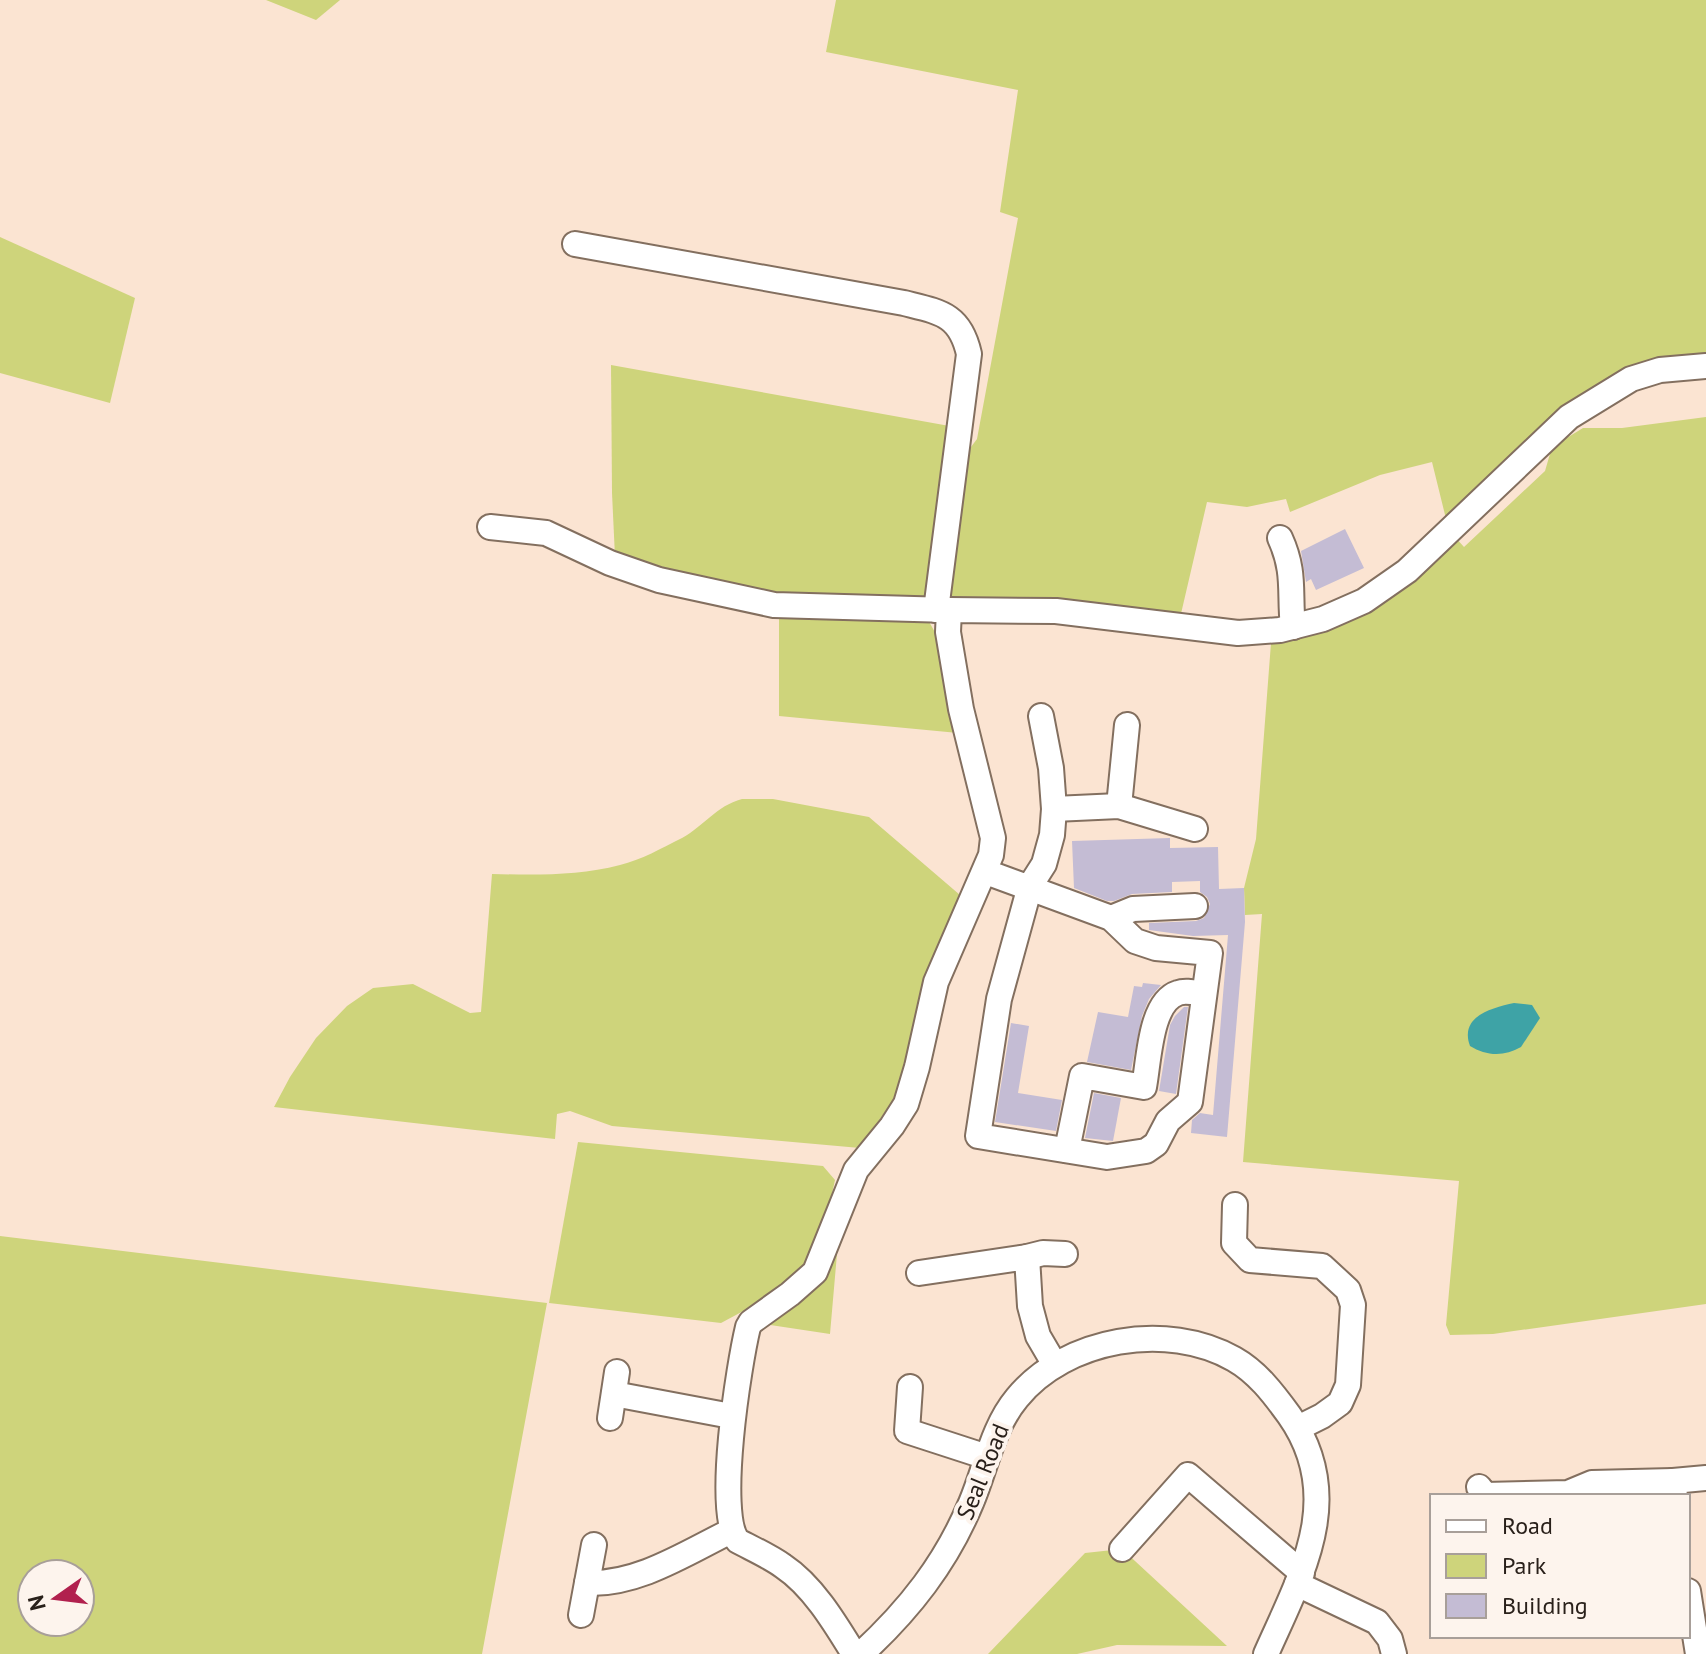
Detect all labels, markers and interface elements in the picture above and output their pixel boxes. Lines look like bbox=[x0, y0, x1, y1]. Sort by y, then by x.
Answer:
street label: Seal Road bbox=[949, 1419, 1016, 1524]
legend bbox=[1430, 1494, 1690, 1638]
text: Road bbox=[1502, 1510, 1553, 1541]
text: Park bbox=[1502, 1550, 1547, 1581]
north arrow bbox=[16, 1558, 96, 1638]
text: Building bbox=[1502, 1590, 1588, 1621]
text: N bbox=[21, 1592, 52, 1613]

